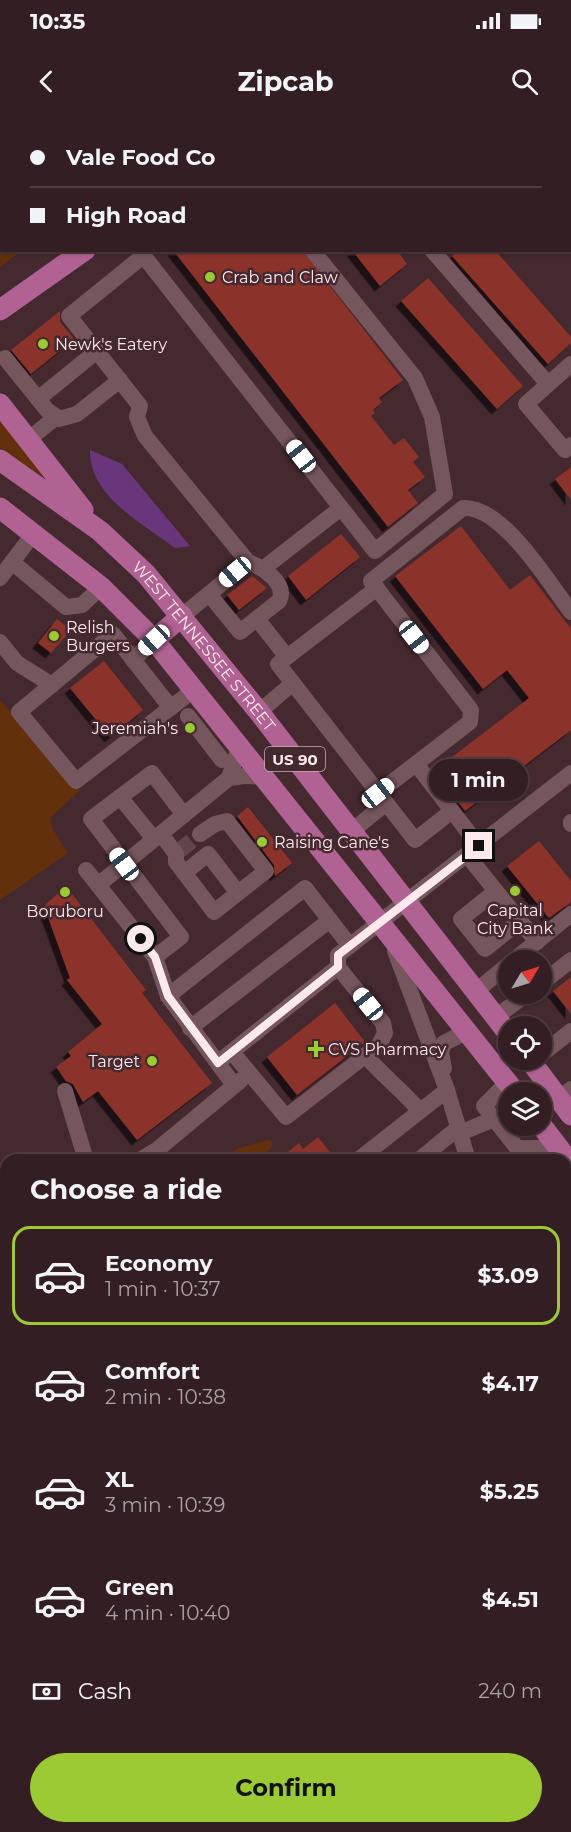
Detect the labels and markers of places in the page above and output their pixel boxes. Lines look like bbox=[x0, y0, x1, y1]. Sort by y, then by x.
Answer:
place label: Crab and Claw bbox=[222, 268, 338, 287]
marker: Crab and Claw bbox=[203, 270, 217, 284]
place label: Newk's Eatery bbox=[55, 335, 168, 354]
marker: Newk's Eatery bbox=[36, 337, 50, 351]
place label: Relish Burgers bbox=[66, 618, 130, 655]
marker: Relish Burgers bbox=[47, 629, 61, 643]
place label: Jeremiah's bbox=[91, 719, 178, 738]
marker: Jeremiah's bbox=[183, 721, 197, 735]
place label: Raising Cane's bbox=[274, 833, 389, 852]
marker: Raising Cane's bbox=[255, 835, 269, 849]
marker: Capital City Bank bbox=[508, 884, 522, 898]
marker: Boruboru bbox=[58, 885, 72, 899]
place label: Capital City Bank bbox=[477, 901, 554, 938]
place label: Boruboru bbox=[26, 902, 104, 921]
place label: CVS Pharmacy bbox=[328, 1040, 447, 1059]
marker: CVS Pharmacy bbox=[309, 1042, 323, 1056]
place label: Target bbox=[89, 1052, 140, 1071]
marker: Target bbox=[145, 1054, 159, 1068]

